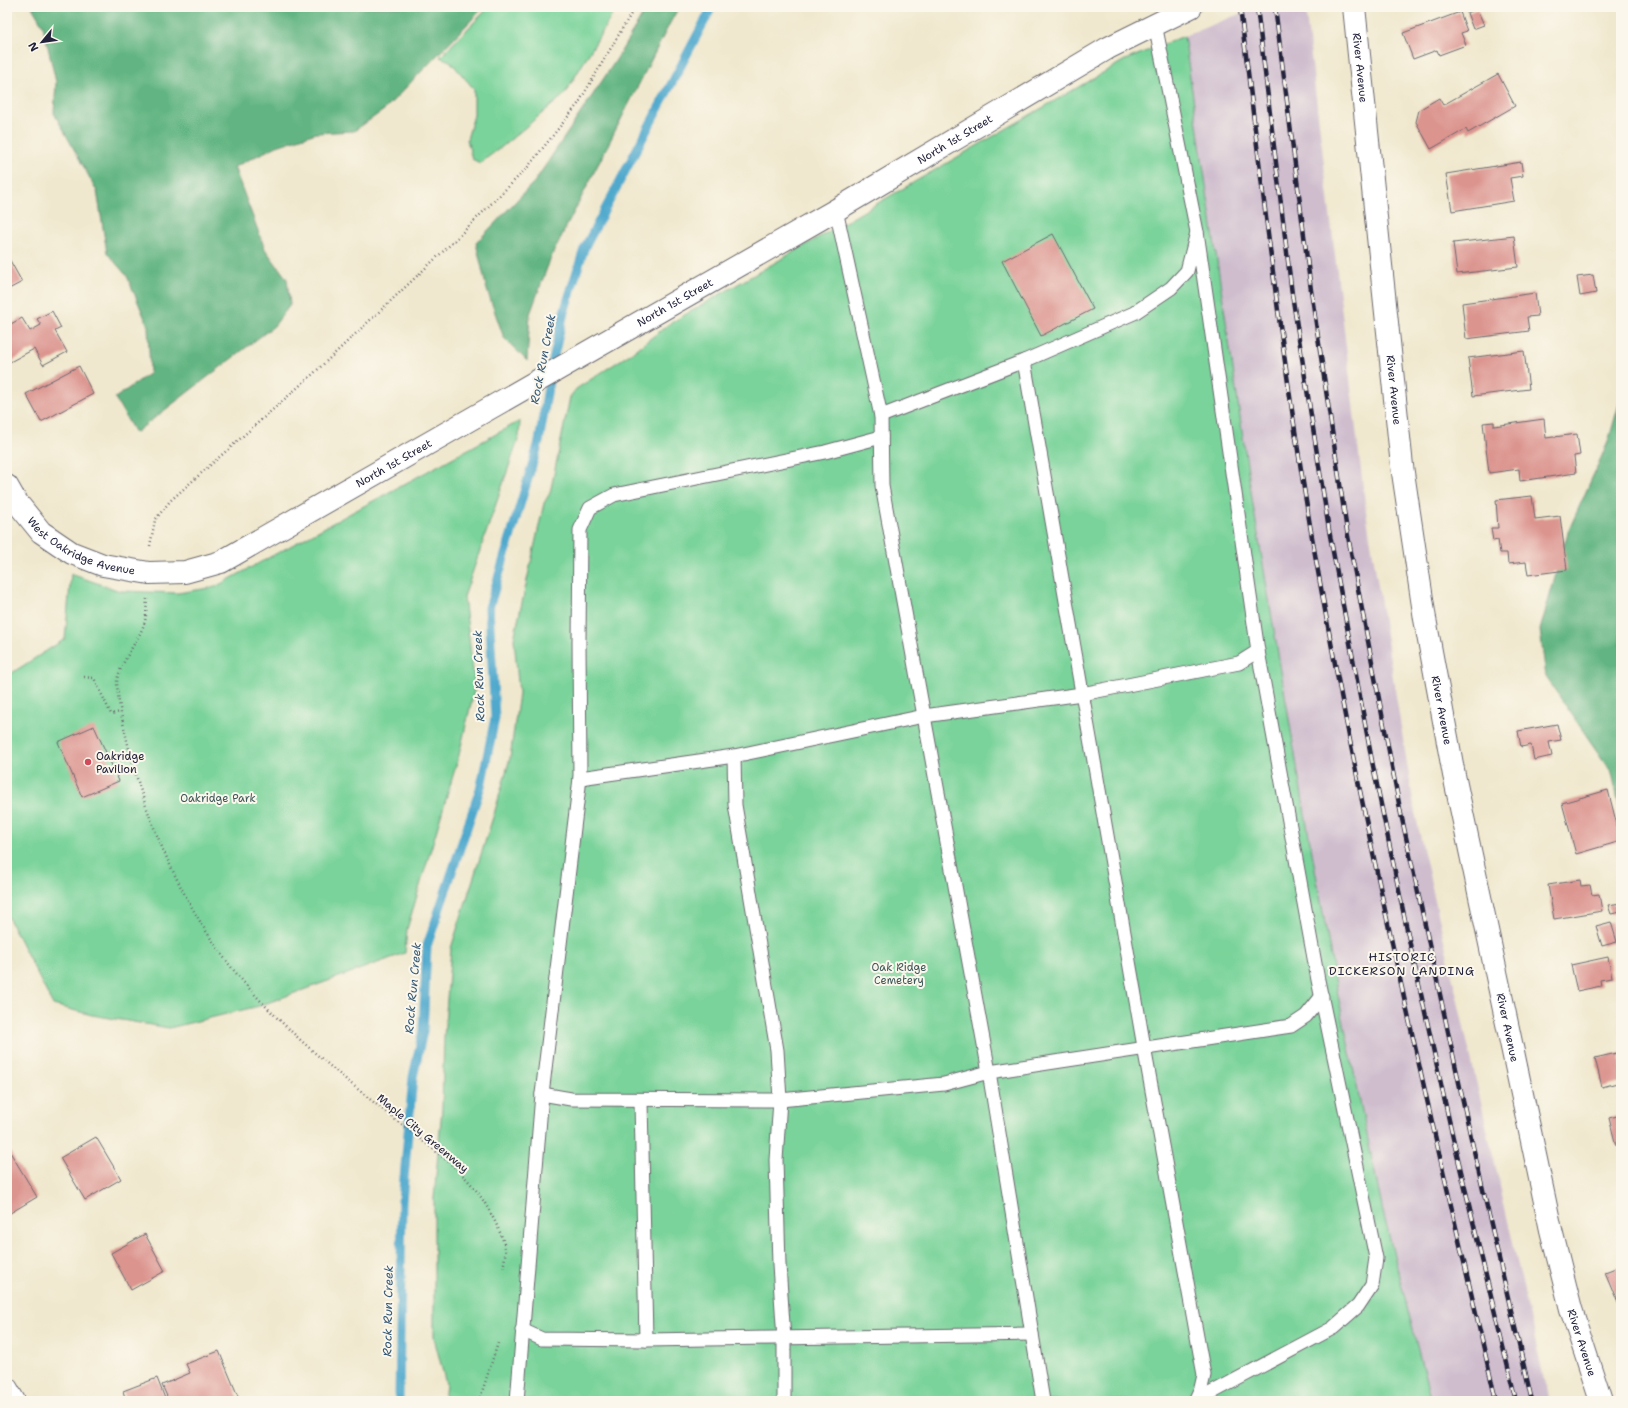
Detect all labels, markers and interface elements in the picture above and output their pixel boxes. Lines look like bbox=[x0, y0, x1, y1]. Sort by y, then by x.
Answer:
north arrow bbox=[22, 22, 62, 62]
street label: River Avenue bbox=[1349, 32, 1371, 103]
text: N bbox=[25, 39, 42, 54]
street label: North 1st Street bbox=[915, 111, 996, 168]
street label: North 1st Street bbox=[634, 275, 716, 330]
water label: Rock Run Creek bbox=[526, 312, 560, 405]
street label: River Avenue bbox=[1382, 354, 1405, 426]
street label: North 1st Street bbox=[353, 436, 435, 491]
street label: West Oakridge Avenue bbox=[24, 514, 136, 578]
water label: Rock Run Creek bbox=[469, 630, 489, 722]
street label: River Avenue bbox=[1428, 674, 1455, 746]
place label: Oakridge Pavilion bbox=[96, 749, 144, 777]
marker: Oakridge Pavilion bbox=[83, 757, 93, 767]
park label: Oakridge Park bbox=[180, 791, 256, 806]
water label: Rock Run Creek bbox=[401, 942, 425, 1034]
district label: HISTORIC DICKERSON LANDING bbox=[1329, 949, 1475, 979]
park label: Oak Ridge Cemetery bbox=[871, 960, 927, 988]
street label: River Avenue bbox=[1493, 992, 1522, 1063]
street label: Maple City Greenway bbox=[374, 1091, 472, 1176]
water label: Rock Run Creek bbox=[379, 1265, 397, 1357]
street label: River Avenue bbox=[1563, 1307, 1599, 1378]

